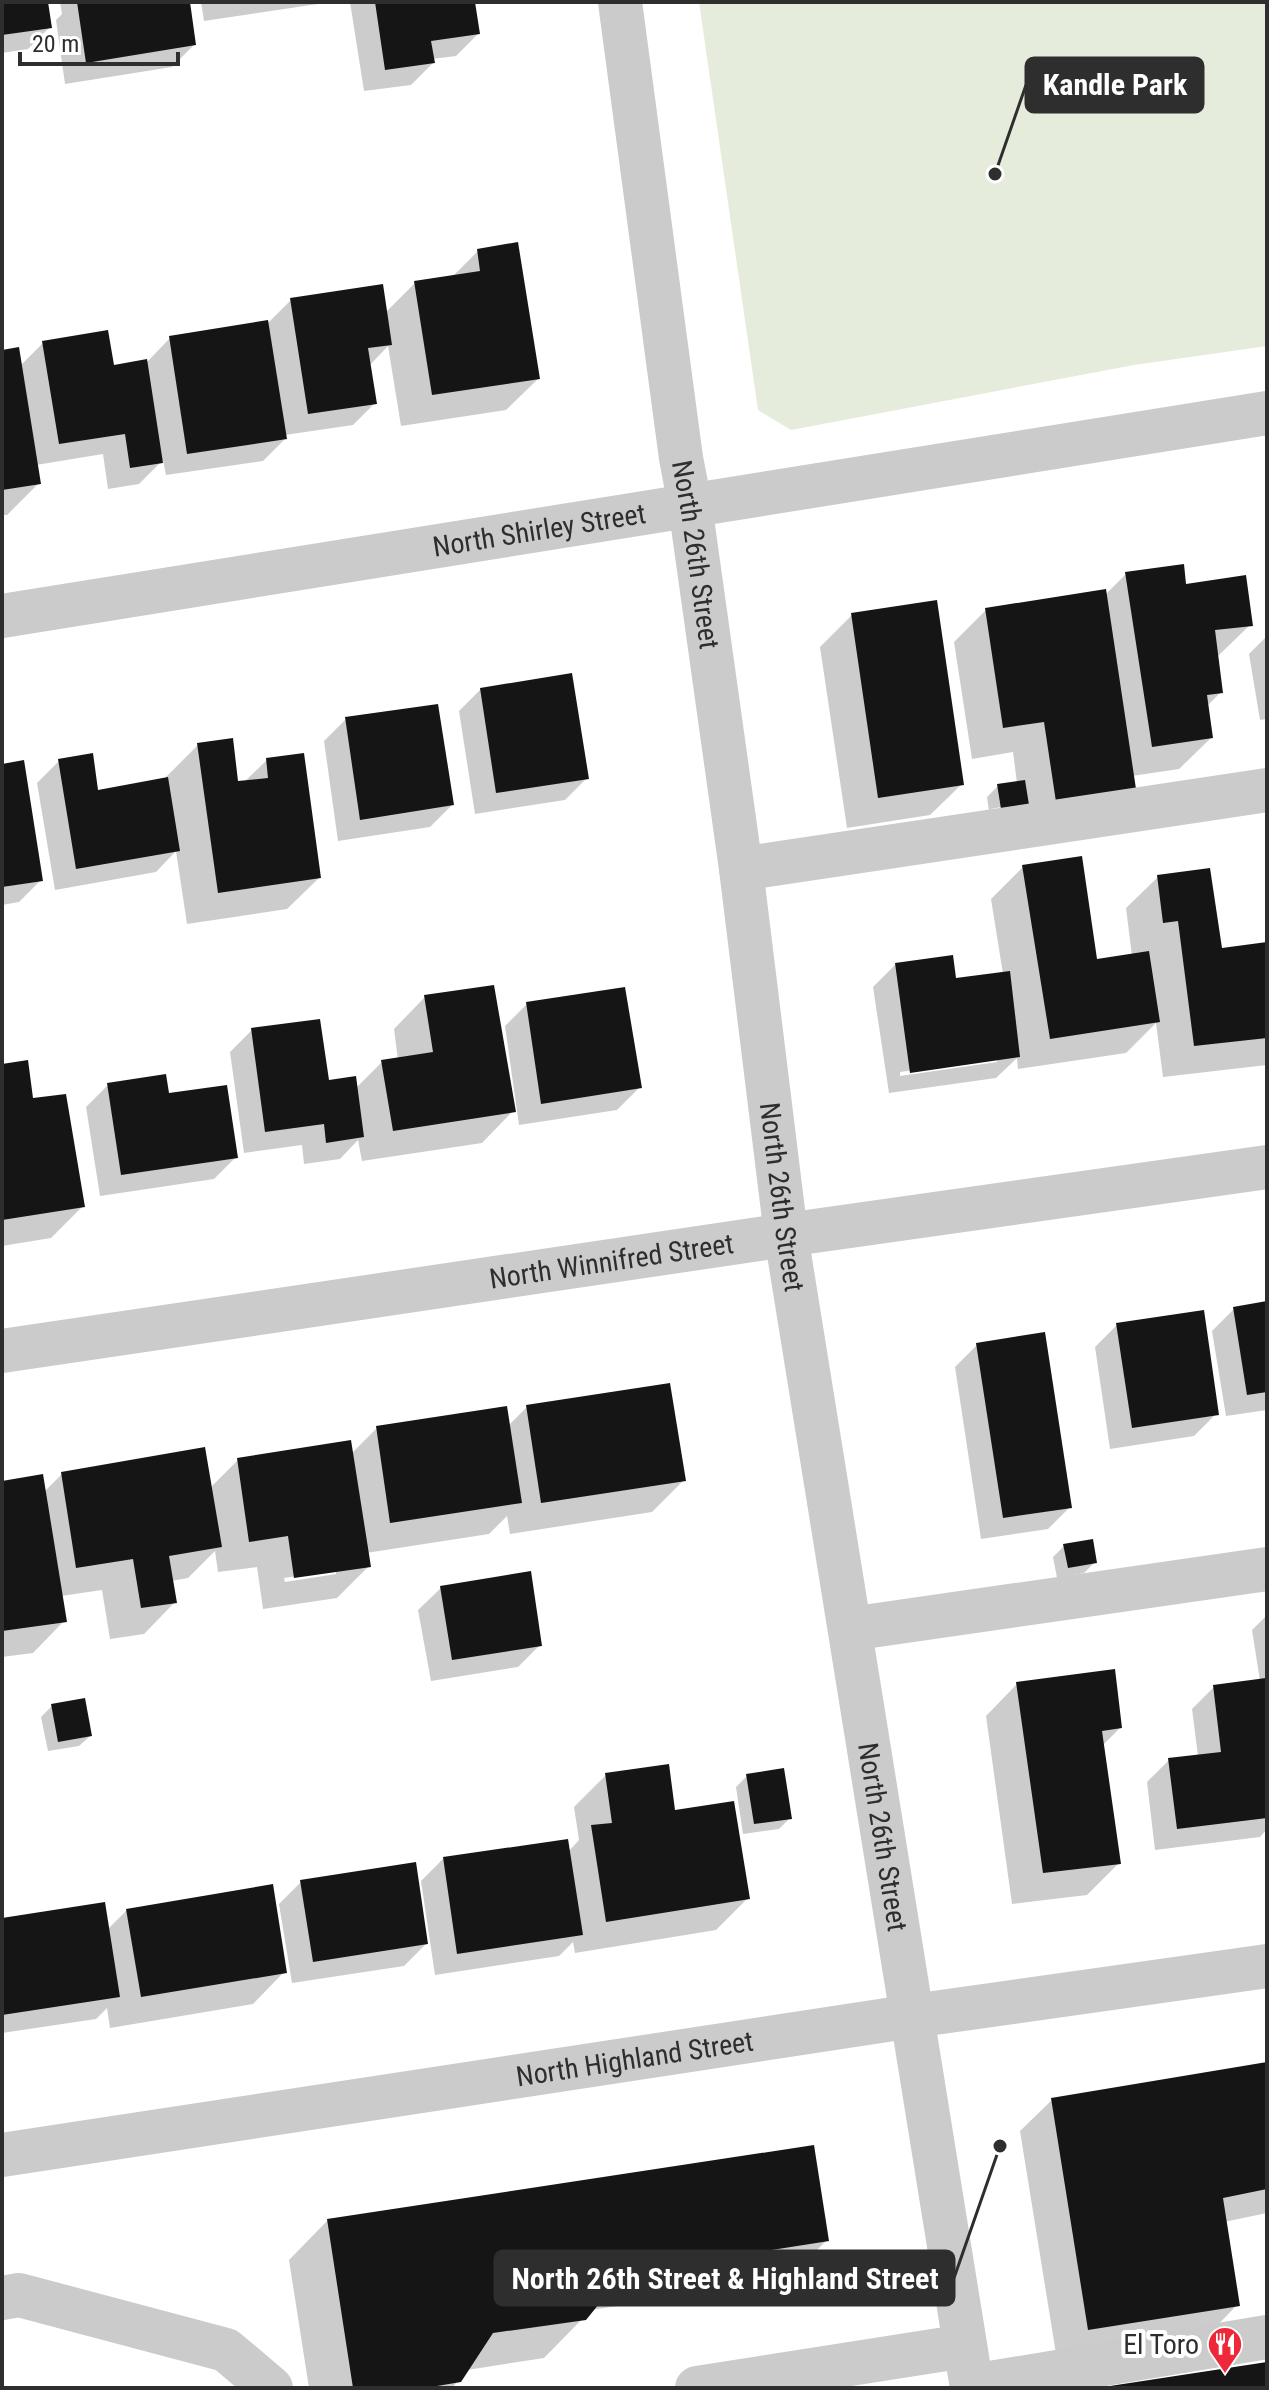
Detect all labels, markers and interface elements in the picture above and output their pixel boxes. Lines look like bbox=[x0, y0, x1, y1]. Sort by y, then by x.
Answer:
scale bar bbox=[20, 16, 178, 66]
text: 20 m bbox=[32, 30, 79, 58]
callout: Kandle Park bbox=[1026, 58, 1203, 112]
text: Kandle Park bbox=[1043, 67, 1188, 102]
street label: North 26th Street bbox=[665, 458, 727, 651]
street label: North Shirley Street bbox=[430, 496, 648, 563]
street label: North 26th Street bbox=[753, 1101, 811, 1294]
street label: North Winnifred Street bbox=[487, 1226, 736, 1295]
street label: North 26th Street bbox=[852, 1740, 915, 1934]
street label: North Highland Street bbox=[514, 2024, 756, 2093]
callout: North 26th Street & Highland Street bbox=[495, 2251, 954, 2305]
text: North 26th Street & Highland Street bbox=[511, 2261, 939, 2296]
restaurant icon: El Toro bbox=[1206, 2325, 1244, 2375]
place label: El Toro bbox=[1123, 2328, 1199, 2361]

